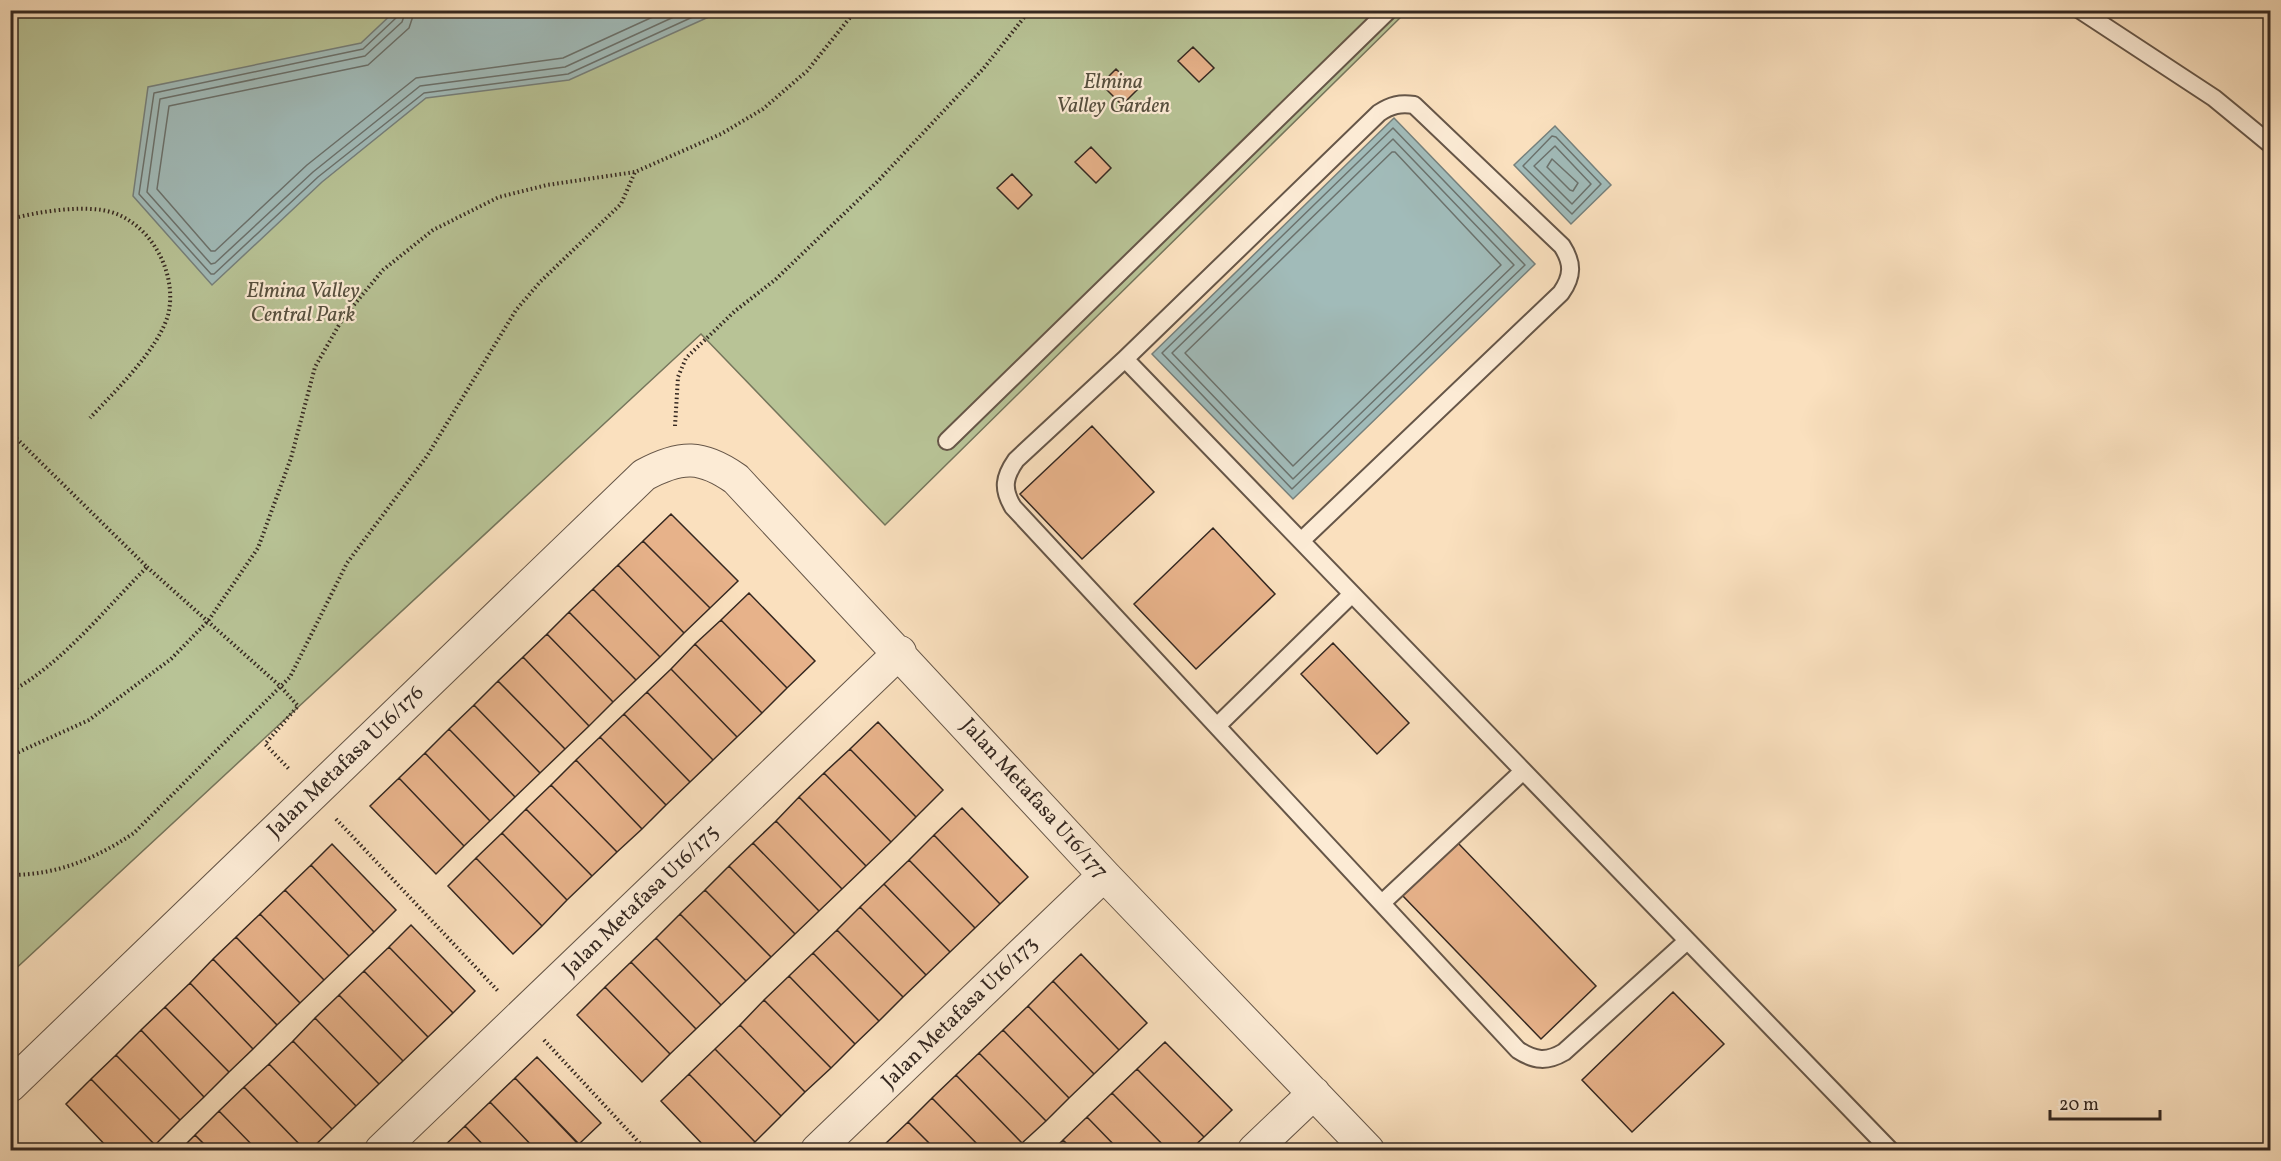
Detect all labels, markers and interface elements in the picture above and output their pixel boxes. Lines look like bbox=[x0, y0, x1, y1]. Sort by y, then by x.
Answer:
park label: Elmina Valley Garden bbox=[1056, 68, 1170, 121]
park label: Elmina Valley Central Park bbox=[246, 277, 360, 330]
street label: Jalan Metafasa U16/176 bbox=[261, 679, 431, 845]
street label: Jalan Metafasa U16/177 bbox=[954, 712, 1114, 886]
street label: Jalan Metafasa U16/175 bbox=[556, 819, 726, 983]
street label: Jalan Metafasa U16/173 bbox=[875, 930, 1045, 1096]
scale bar bbox=[2050, 1083, 2160, 1121]
text: 20 m bbox=[2059, 1093, 2099, 1118]

